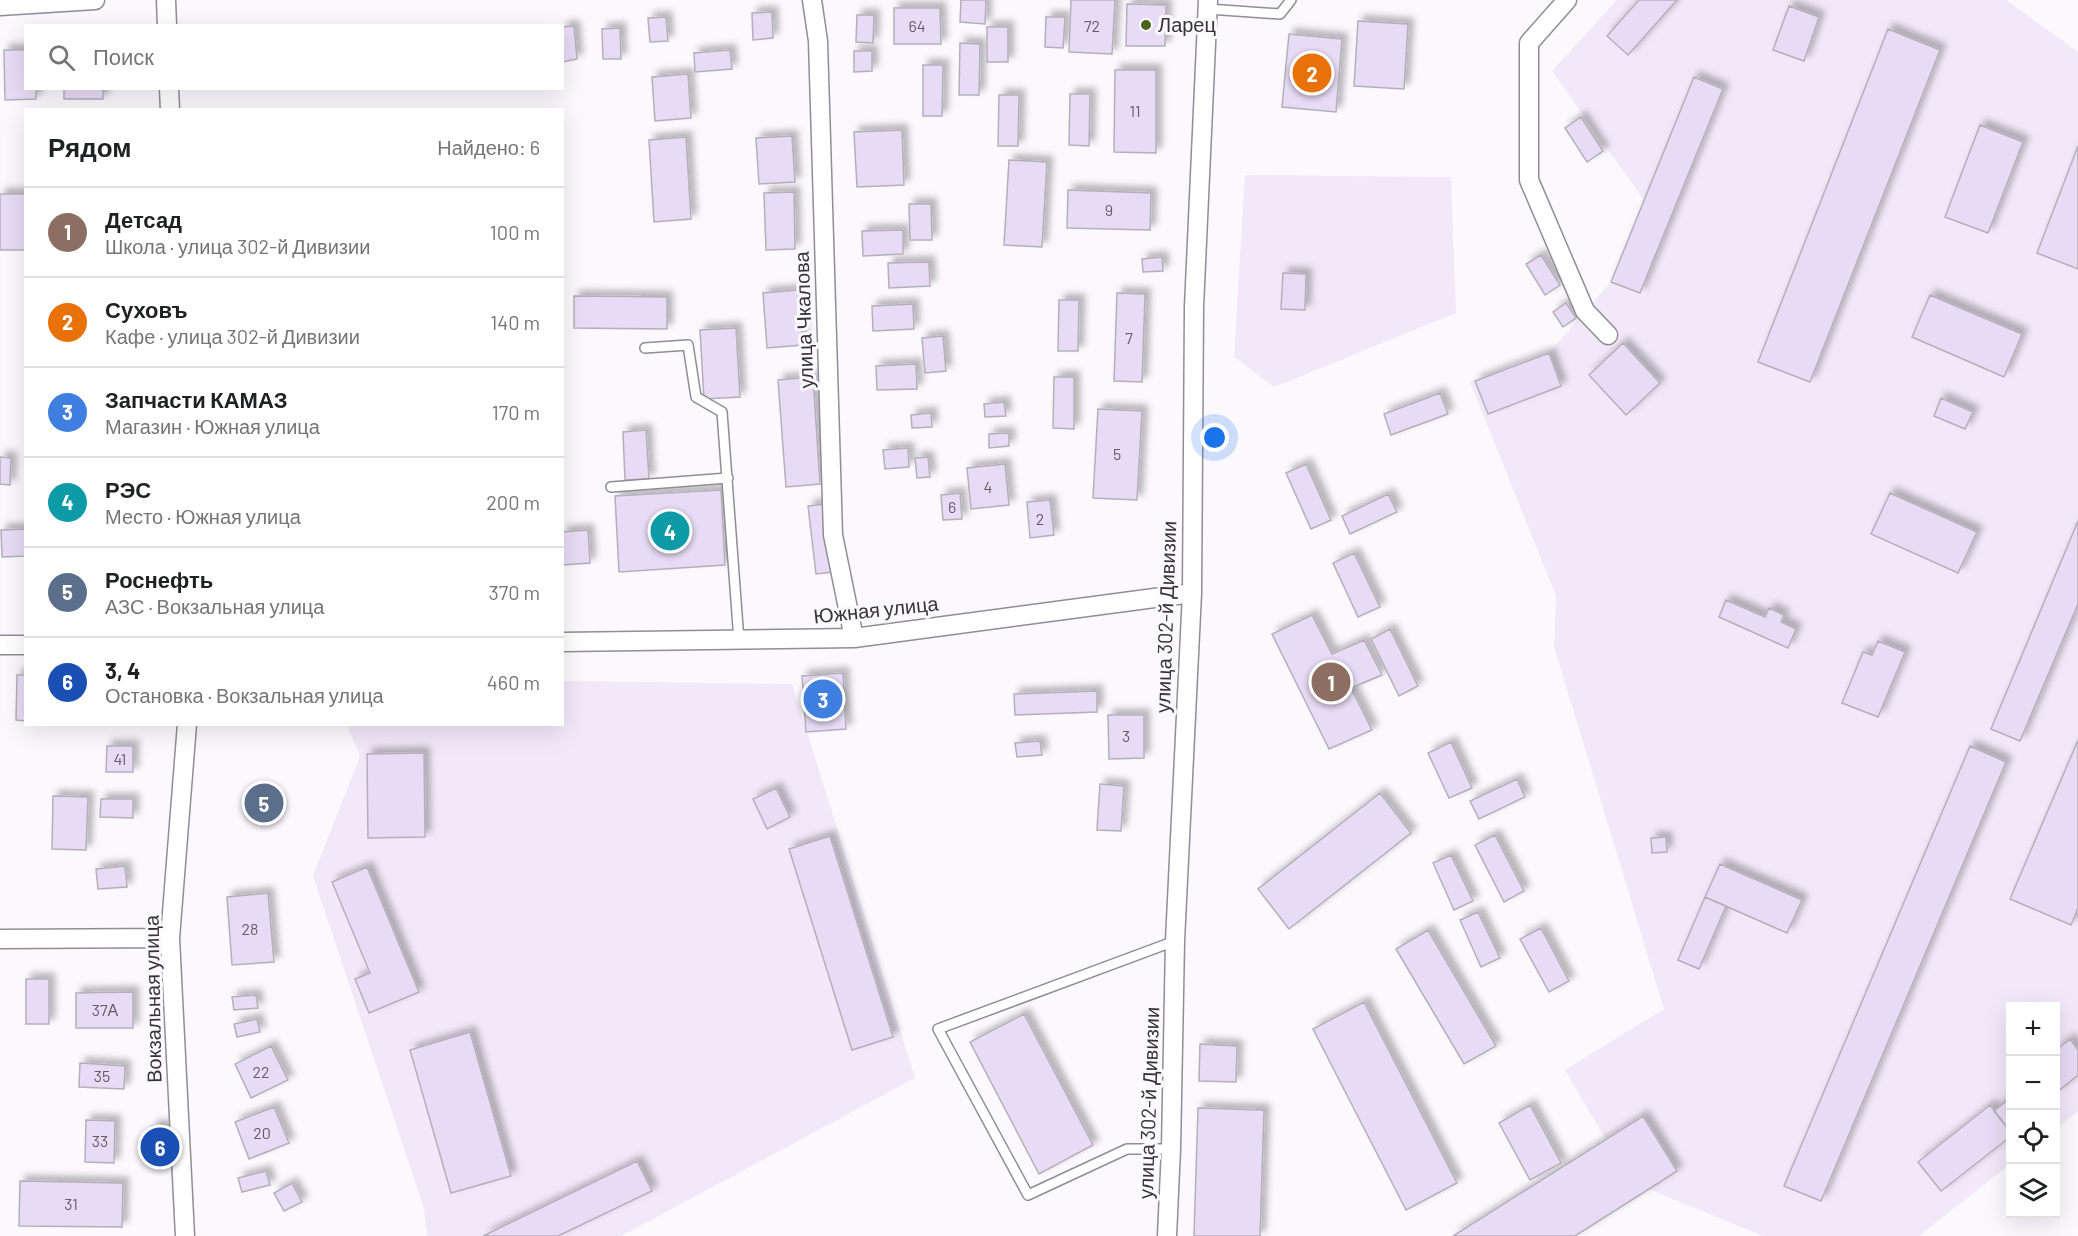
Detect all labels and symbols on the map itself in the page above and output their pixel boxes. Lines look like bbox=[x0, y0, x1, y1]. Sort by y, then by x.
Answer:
place label: Ларец bbox=[1158, 12, 1216, 36]
house number: 64 bbox=[908, 16, 926, 35]
house number: 72 bbox=[1084, 16, 1100, 35]
marker: Ларец bbox=[1139, 18, 1153, 32]
pin: 2 bbox=[1292, 50, 1332, 96]
house number: 11 bbox=[1129, 101, 1141, 120]
house number: 9 bbox=[1105, 200, 1113, 219]
street label: улица Чкалова bbox=[789, 250, 817, 389]
house number: 7 bbox=[1125, 328, 1133, 347]
your location bbox=[1200, 423, 1229, 452]
house number: 5 bbox=[1113, 444, 1121, 463]
house number: 4 bbox=[984, 477, 992, 496]
house number: 6 bbox=[948, 497, 956, 516]
pin: 4 bbox=[650, 508, 690, 554]
house number: 2 bbox=[1036, 509, 1044, 528]
street label: улица 302-й Дивизии bbox=[1150, 520, 1180, 714]
street label: Южная улица bbox=[812, 590, 940, 628]
pin: 1 bbox=[1312, 660, 1350, 704]
pin: 3 bbox=[804, 676, 842, 722]
house number: 3 bbox=[1122, 726, 1130, 745]
house number: 41 bbox=[114, 749, 126, 768]
pin: 5 bbox=[244, 780, 284, 826]
street label: Вокзальная улица bbox=[139, 914, 165, 1083]
house number: 28 bbox=[242, 919, 258, 938]
house number: 37А bbox=[92, 1000, 119, 1019]
street label: улица 302-й Дивизии bbox=[1133, 1006, 1163, 1200]
house number: 22 bbox=[252, 1062, 270, 1081]
house number: 35 bbox=[94, 1066, 110, 1085]
house number: 20 bbox=[253, 1123, 271, 1142]
pin: 6 bbox=[140, 1124, 180, 1170]
house number: 33 bbox=[92, 1131, 108, 1150]
house number: 31 bbox=[64, 1194, 78, 1213]

